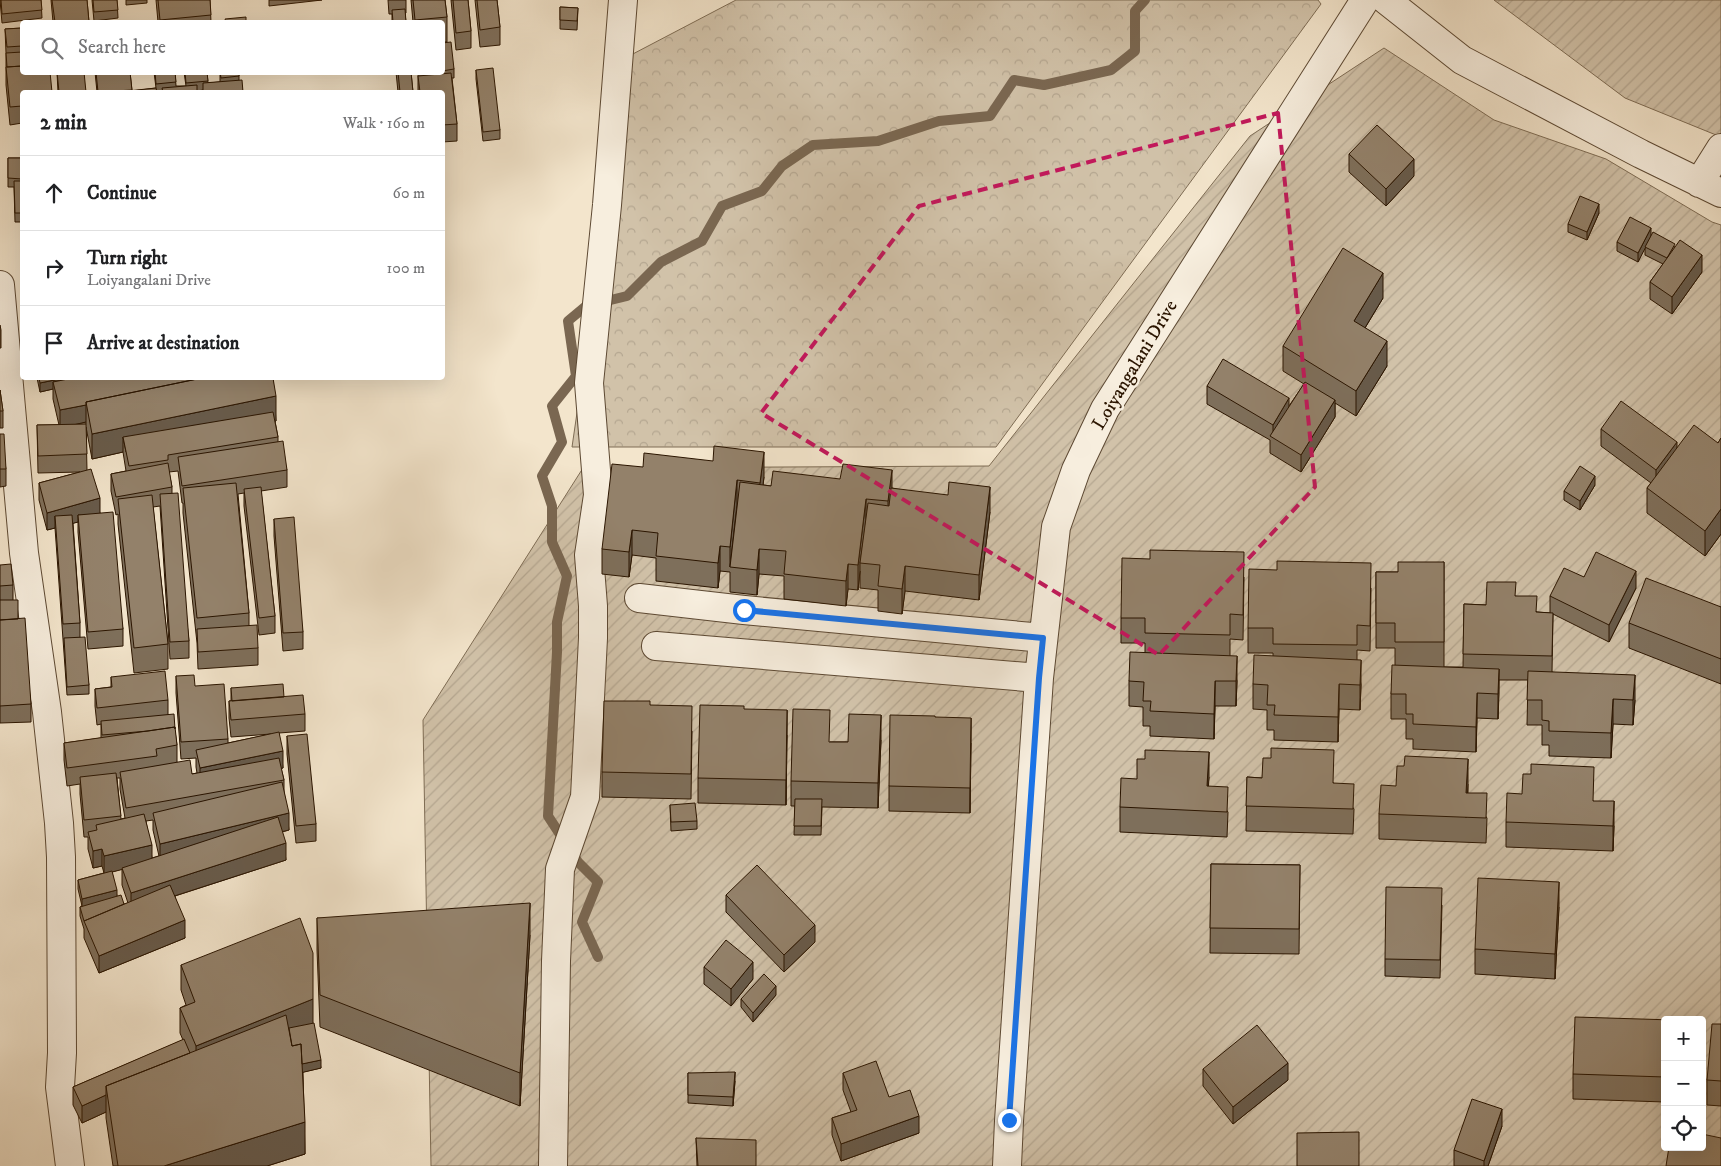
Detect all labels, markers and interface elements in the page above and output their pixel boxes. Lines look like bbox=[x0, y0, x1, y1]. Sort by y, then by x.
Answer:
search box bbox=[20, 20, 445, 75]
icon: search bbox=[38, 34, 66, 62]
text: Search here bbox=[78, 36, 166, 59]
text: 2 min bbox=[40, 110, 87, 136]
text: Walk · 160 m bbox=[343, 113, 425, 133]
icon: ahead bbox=[40, 179, 68, 207]
text: Continue bbox=[87, 182, 157, 205]
text: 60 m bbox=[393, 183, 425, 203]
text: Turn right bbox=[87, 247, 167, 270]
icon: right bbox=[40, 254, 68, 282]
text: 100 m bbox=[387, 258, 425, 278]
text: Loiyangalani Drive bbox=[87, 270, 211, 290]
street label: Loiyangalani Drive bbox=[1087, 296, 1183, 434]
icon: arrive bbox=[40, 329, 68, 357]
text: Arrive at destination bbox=[87, 332, 239, 355]
route start bbox=[733, 599, 756, 622]
map controls bbox=[1661, 1016, 1706, 1151]
button: + bbox=[1661, 1016, 1706, 1061]
button: − bbox=[1661, 1061, 1706, 1106]
button: locate bbox=[1661, 1106, 1706, 1151]
route end bbox=[998, 1109, 1021, 1132]

